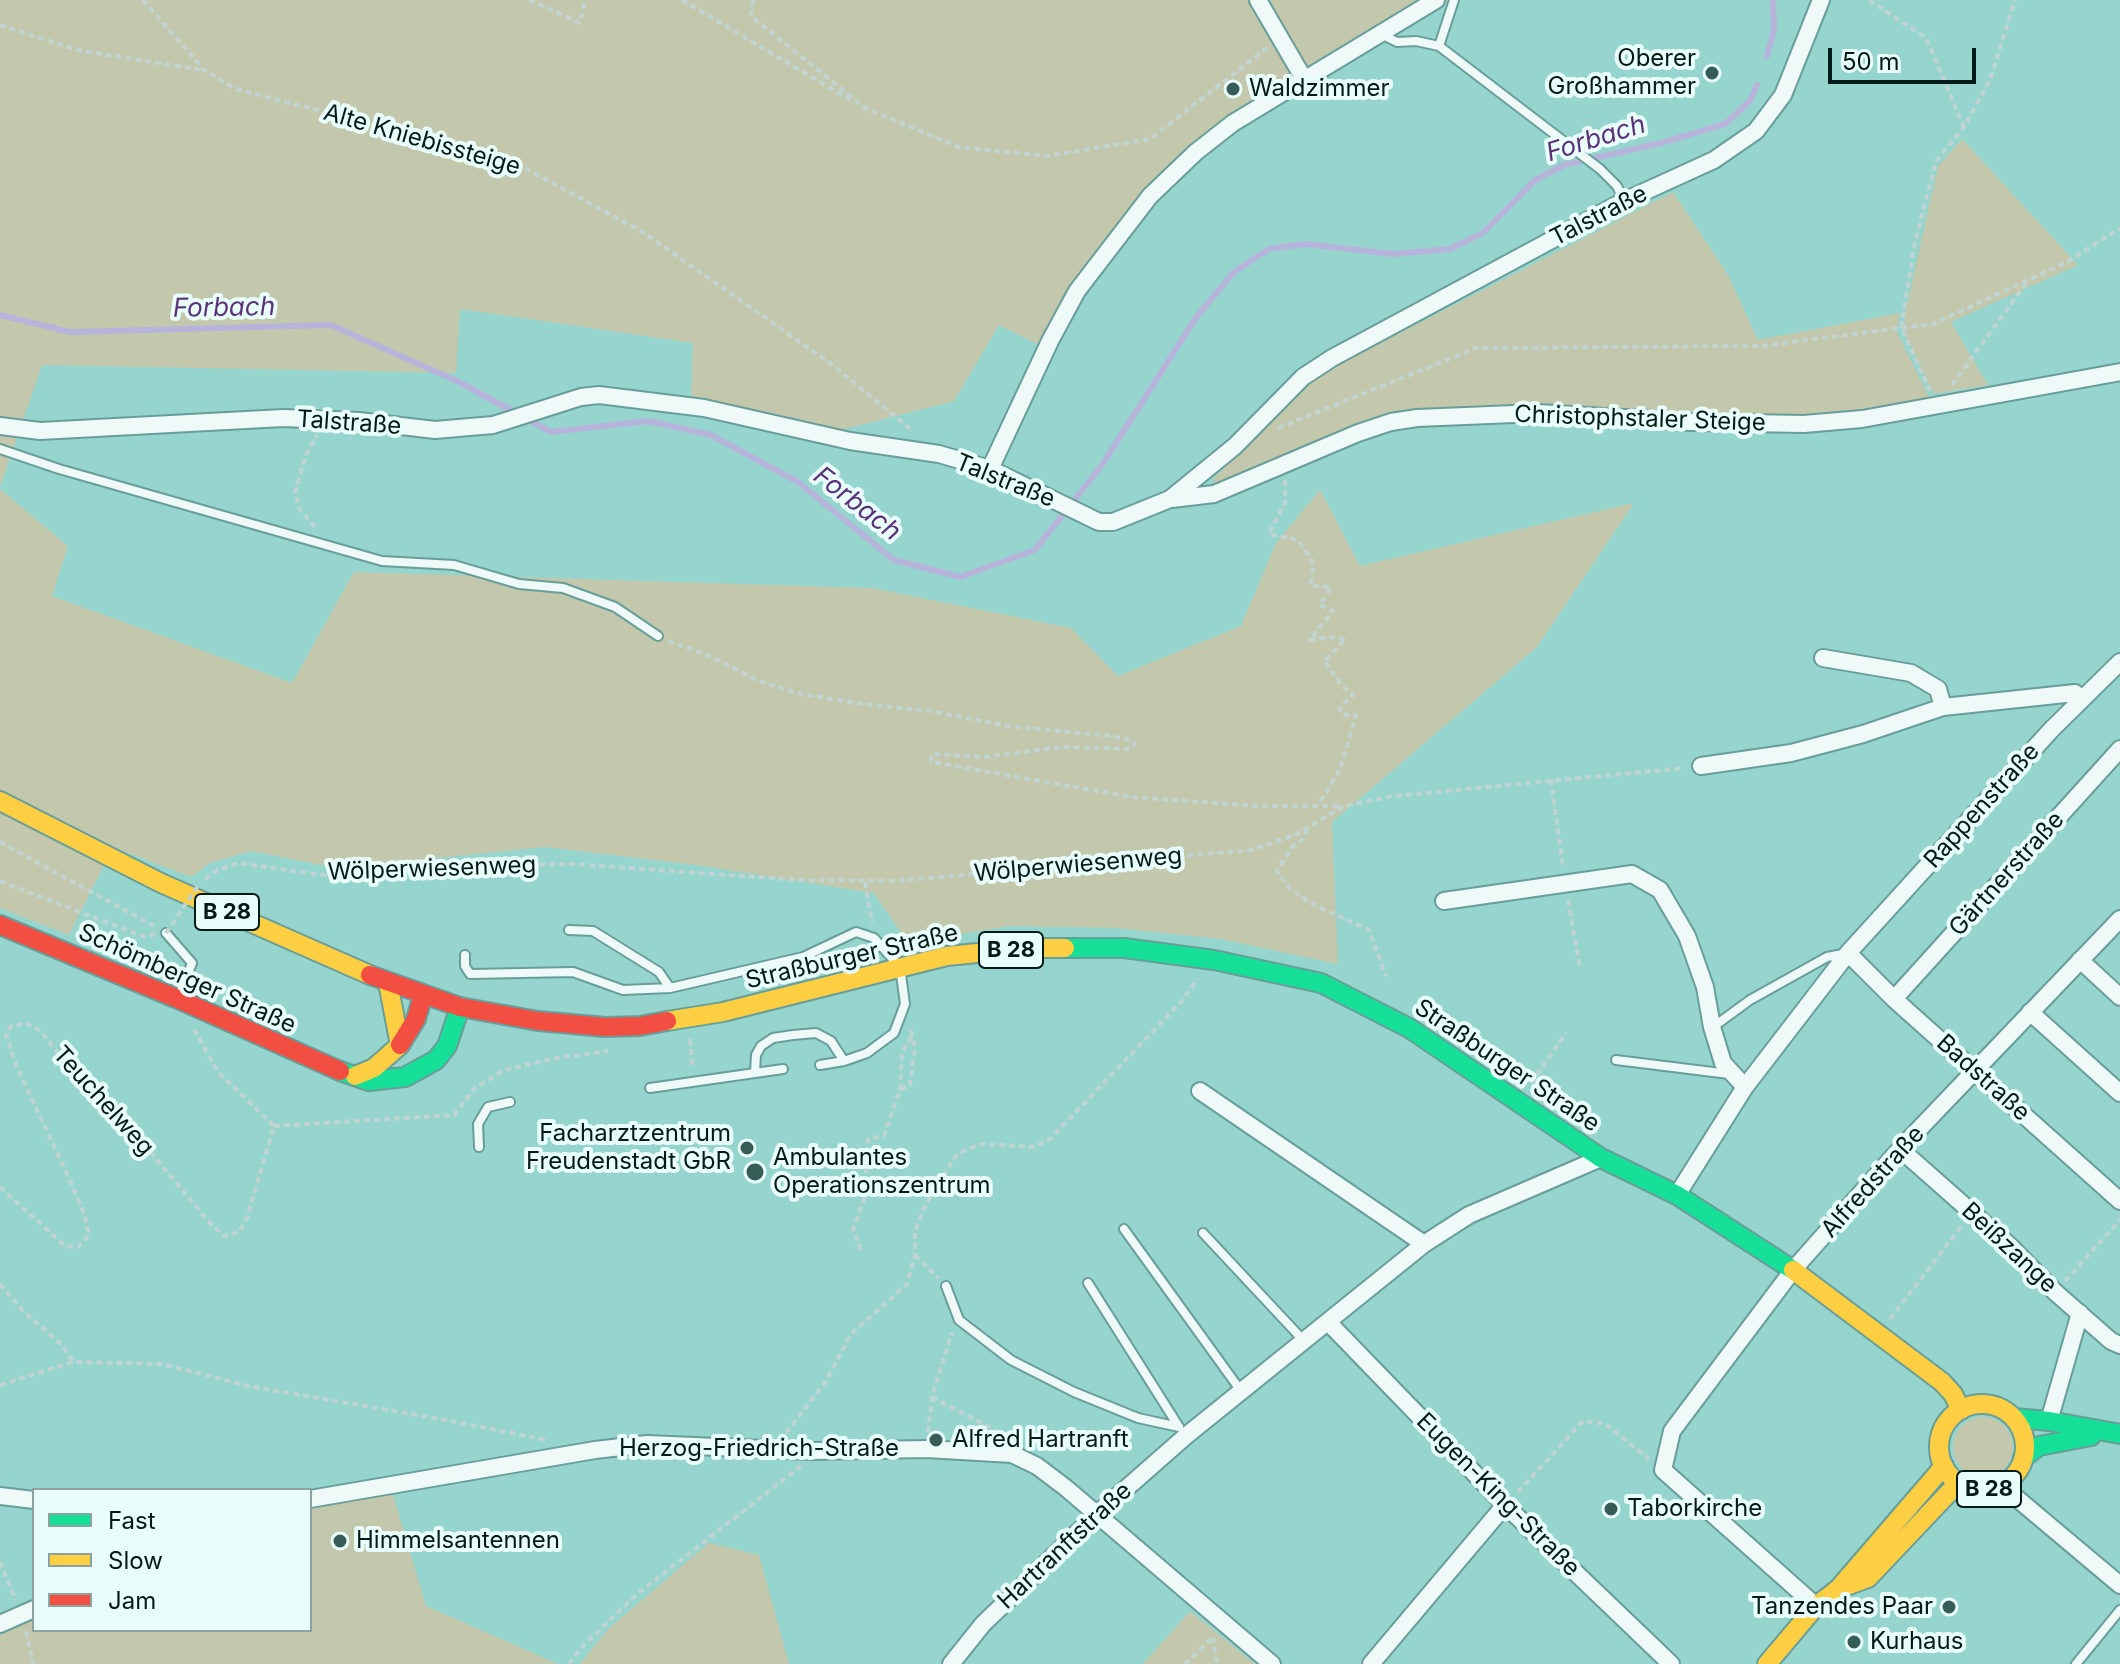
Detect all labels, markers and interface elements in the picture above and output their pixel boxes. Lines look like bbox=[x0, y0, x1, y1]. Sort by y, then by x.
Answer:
scale bar bbox=[1832, 32, 1980, 82]
place label: Oberer Großhammer bbox=[1548, 45, 1696, 101]
text: 50 m bbox=[1842, 47, 1900, 76]
marker: Oberer Großhammer bbox=[1703, 64, 1721, 82]
place label: Waldzimmer bbox=[1249, 75, 1390, 103]
marker: Waldzimmer bbox=[1224, 80, 1242, 98]
street label: Alte Kniebissteige bbox=[320, 98, 524, 182]
water label: Forbach bbox=[1543, 109, 1649, 169]
street label: Talstraße bbox=[1546, 179, 1652, 253]
water label: Forbach bbox=[173, 292, 275, 324]
street label: Christophstaler Steige bbox=[1514, 400, 1766, 438]
street label: Talstraße bbox=[296, 405, 402, 441]
street label: Talstraße bbox=[951, 448, 1059, 514]
water label: Forbach bbox=[807, 460, 907, 548]
street label: Rappenstraße bbox=[1918, 738, 2046, 874]
street label: Gärtnerstraße bbox=[1944, 806, 2070, 942]
street label: Wölperwiesenweg bbox=[973, 842, 1183, 888]
street label: Wölperwiesenweg bbox=[327, 851, 537, 887]
road number: B 28 bbox=[195, 894, 259, 930]
street label: Schömberger Straße bbox=[74, 918, 300, 1040]
street label: Straßburger Straße bbox=[743, 919, 961, 995]
road number: B 28 bbox=[979, 932, 1043, 968]
street label: Straßburger Straße bbox=[1409, 993, 1605, 1139]
street label: Badstraße bbox=[1930, 1029, 2036, 1127]
street label: Teuchelweg bbox=[46, 1040, 160, 1162]
place label: Facharztzentrum Freudenstadt GbR bbox=[526, 1120, 731, 1176]
street label: Alfredstraße bbox=[1815, 1120, 1931, 1244]
marker: Facharztzentrum Freudenstadt GbR bbox=[738, 1139, 756, 1157]
place label: Ambulantes Operationszentrum bbox=[773, 1144, 991, 1200]
marker: Ambulantes Operationszentrum bbox=[744, 1161, 766, 1183]
street label: Beißzange bbox=[1955, 1197, 2063, 1299]
street label: Eugen-King-Straße bbox=[1410, 1407, 1586, 1583]
place label: Alfred Hartranft bbox=[952, 1426, 1129, 1454]
marker: Alfred Hartranft bbox=[927, 1431, 945, 1449]
street label: Herzog-Friedrich-Straße bbox=[619, 1435, 899, 1463]
road number: B 28 bbox=[1957, 1471, 2021, 1507]
street label: Hartranftstraße bbox=[992, 1477, 1138, 1615]
legend bbox=[32, 1488, 312, 1632]
place label: Taborkirche bbox=[1627, 1495, 1762, 1523]
marker: Taborkirche bbox=[1602, 1500, 1620, 1518]
text: Fast bbox=[108, 1506, 156, 1535]
place label: Himmelsantennen bbox=[356, 1527, 560, 1555]
marker: Himmelsantennen bbox=[331, 1532, 349, 1550]
text: Slow bbox=[108, 1546, 163, 1575]
text: Jam bbox=[108, 1586, 156, 1615]
place label: Tanzendes Paar bbox=[1751, 1593, 1933, 1621]
marker: Tanzendes Paar bbox=[1940, 1598, 1958, 1616]
place label: Kurhaus bbox=[1870, 1628, 1963, 1656]
marker: Kurhaus bbox=[1845, 1633, 1863, 1651]

